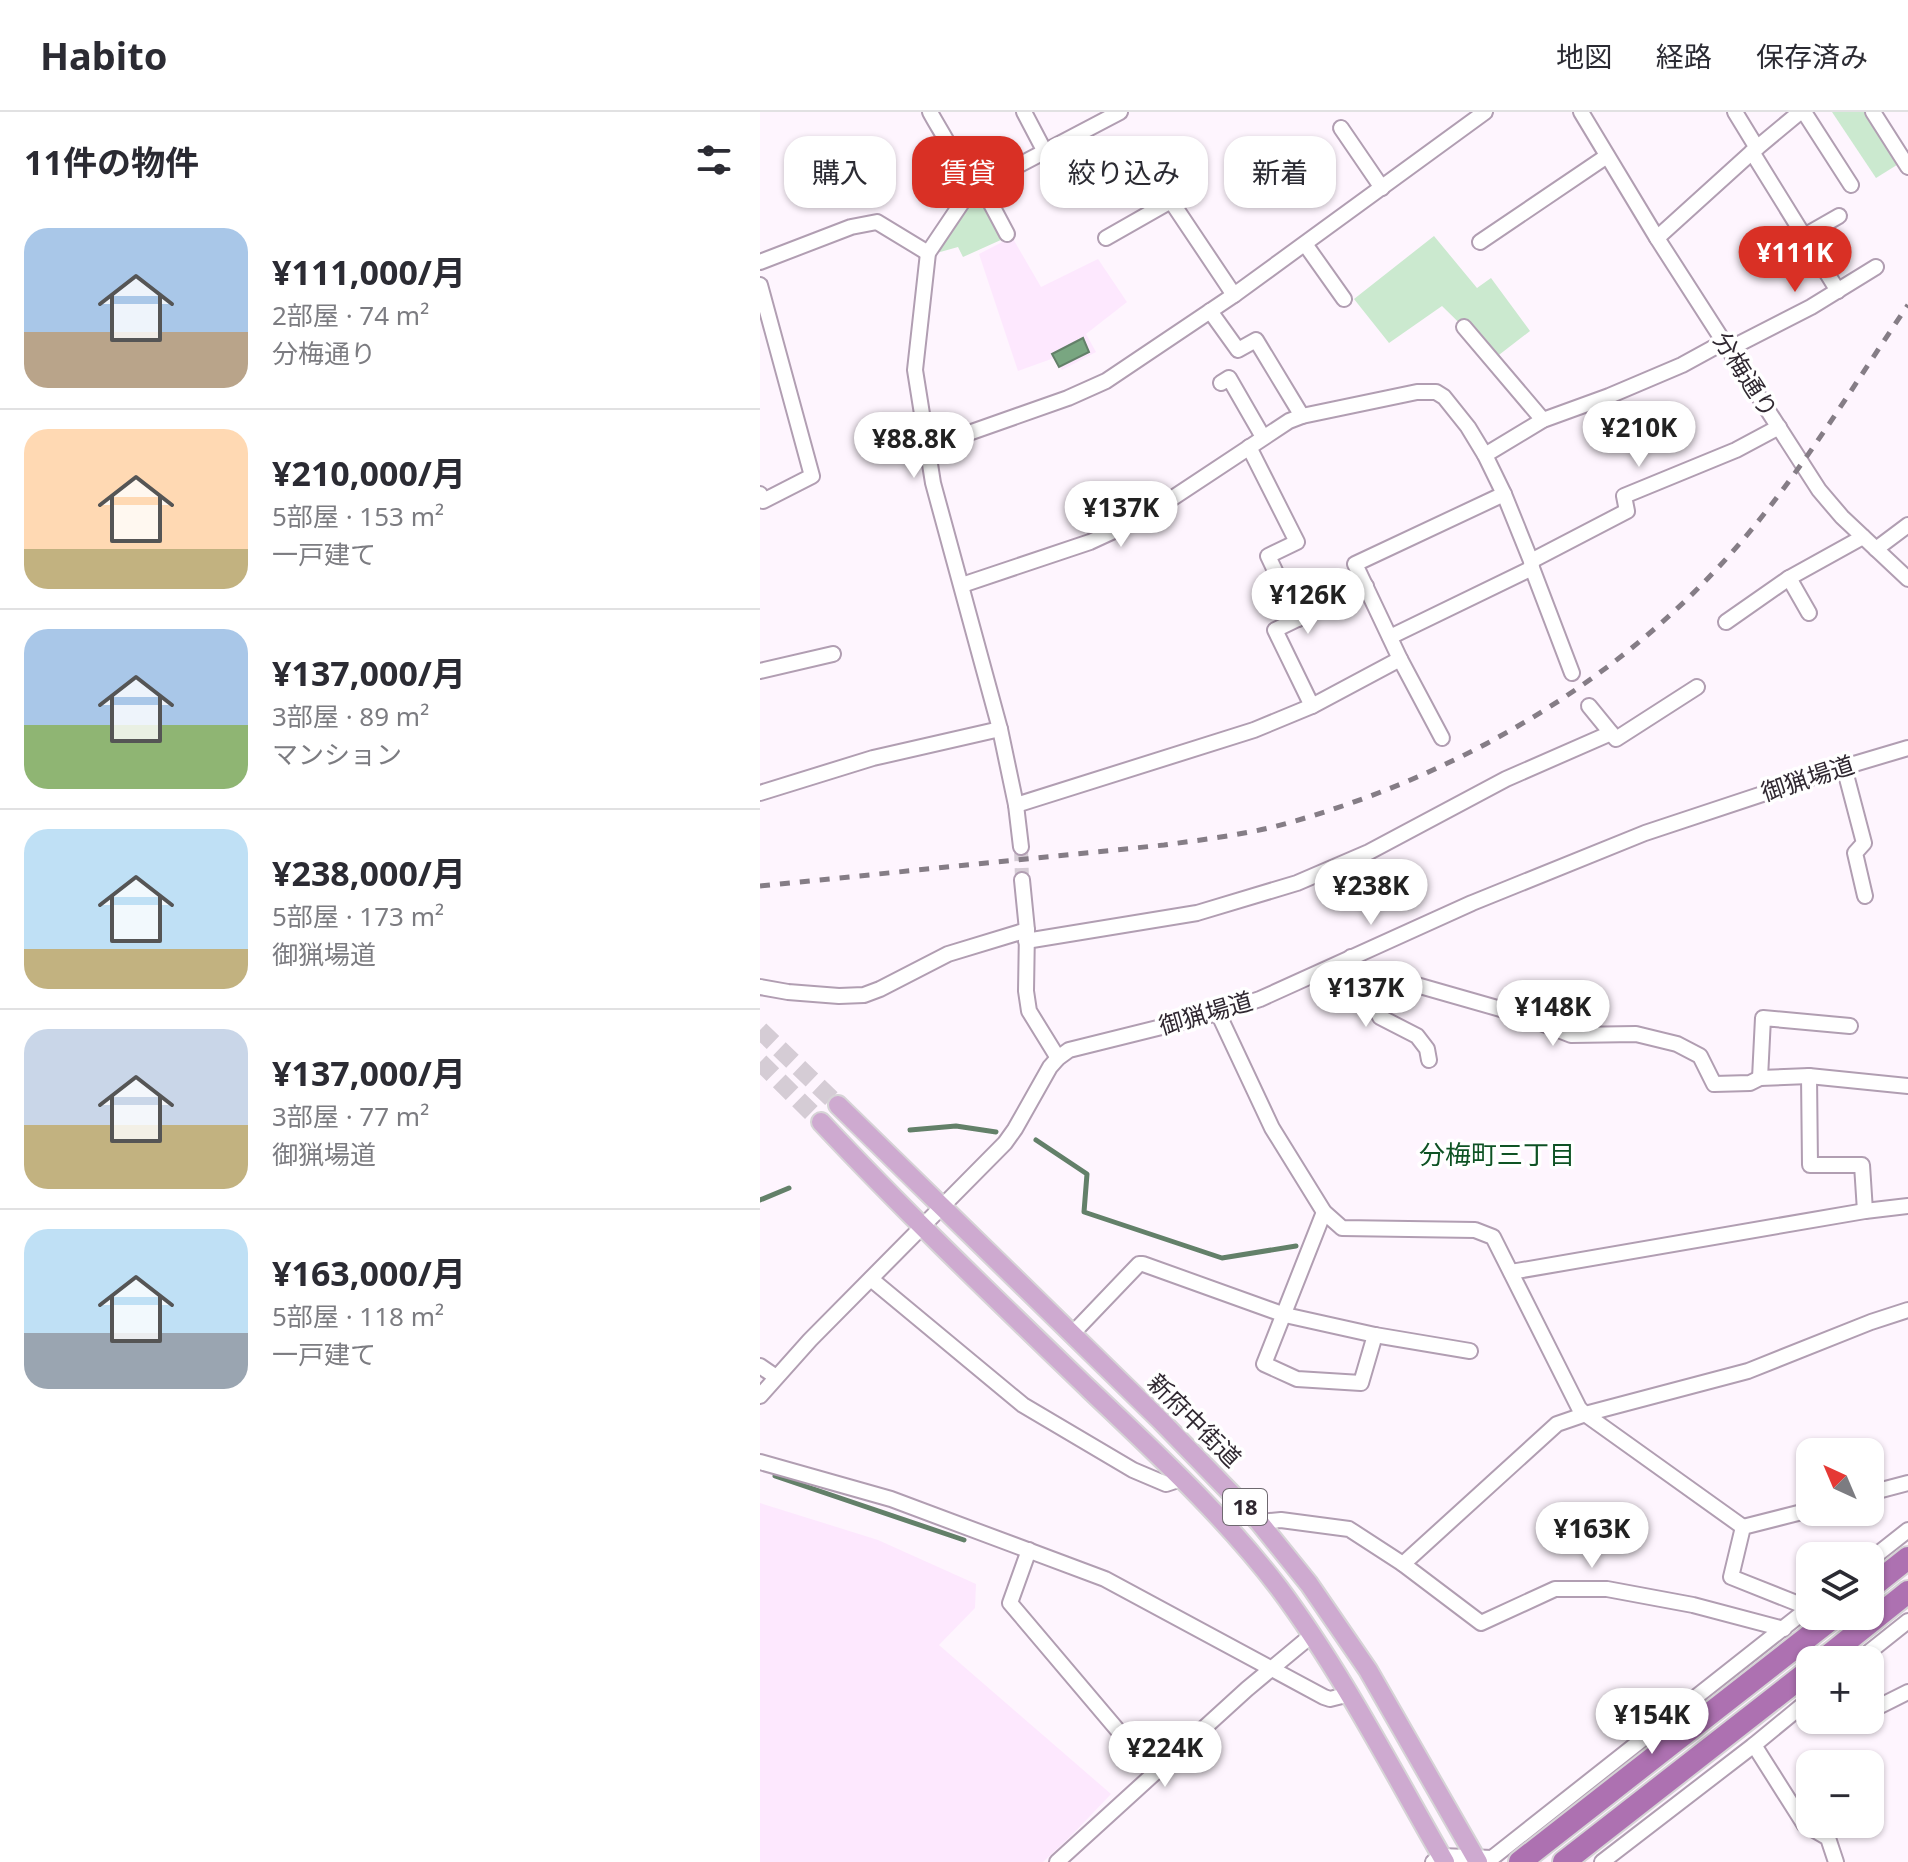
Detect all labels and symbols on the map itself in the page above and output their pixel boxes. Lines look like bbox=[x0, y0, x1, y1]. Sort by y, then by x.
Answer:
pin: ¥111K bbox=[1739, 226, 1851, 294]
street label: 分梅通り bbox=[1706, 325, 1786, 423]
pin: ¥210K bbox=[1583, 401, 1695, 469]
pin: ¥88.8K bbox=[849, 412, 979, 480]
pin: ¥137K bbox=[1065, 481, 1177, 549]
pin: ¥126K bbox=[1252, 568, 1364, 636]
street label: 御猟場道 bbox=[1757, 747, 1858, 808]
pin: ¥238K bbox=[1315, 859, 1427, 927]
pin: ¥137K bbox=[1310, 961, 1422, 1029]
pin: ¥148K bbox=[1497, 980, 1609, 1048]
street label: 御猟場道 bbox=[1155, 983, 1256, 1042]
district label: 分梅町三丁目 bbox=[1419, 1136, 1575, 1172]
street label: 新府中街道 bbox=[1141, 1366, 1249, 1474]
north arrow bbox=[1796, 1438, 1884, 1526]
road number: 18 bbox=[1223, 1489, 1267, 1525]
pin: ¥163K bbox=[1536, 1502, 1648, 1570]
pin: ¥154K bbox=[1596, 1688, 1708, 1756]
pin: ¥224K bbox=[1109, 1721, 1221, 1789]

